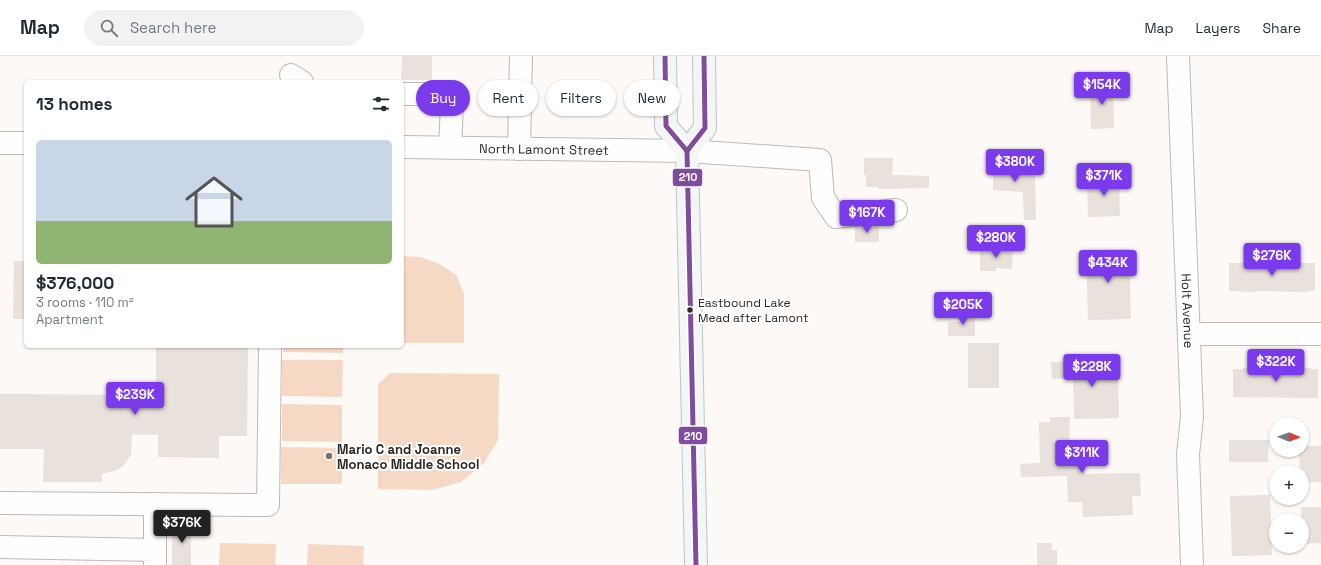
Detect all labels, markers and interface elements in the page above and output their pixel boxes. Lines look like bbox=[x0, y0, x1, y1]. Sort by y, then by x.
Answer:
search box bbox=[84, 10, 364, 46]
text: Map bbox=[20, 15, 60, 40]
icon: search bbox=[98, 17, 120, 39]
text: Search here bbox=[130, 18, 216, 37]
text: Map bbox=[1144, 19, 1174, 37]
text: Layers bbox=[1196, 19, 1240, 37]
text: Share bbox=[1262, 19, 1301, 37]
pin: $154K bbox=[1074, 72, 1130, 106]
text: $154K bbox=[1083, 76, 1121, 93]
chip: Buy bbox=[416, 80, 470, 116]
chip: Rent bbox=[478, 80, 538, 116]
chip: Filters bbox=[546, 80, 616, 116]
chip: New bbox=[624, 80, 680, 116]
text: 13 homes bbox=[36, 93, 112, 115]
icon: filters bbox=[370, 93, 392, 115]
street label: North Lamont Street bbox=[479, 140, 609, 158]
pin: $380K bbox=[987, 149, 1043, 183]
text: $380K bbox=[995, 153, 1035, 170]
pin: $371K bbox=[1076, 163, 1132, 197]
icon: home bbox=[178, 166, 250, 238]
text: $371K bbox=[1086, 167, 1122, 184]
line badge: 210 bbox=[672, 168, 703, 187]
text: 210 bbox=[679, 170, 697, 184]
pin: $167K bbox=[839, 200, 895, 234]
text: $167K bbox=[849, 204, 885, 221]
pin: $280K bbox=[968, 225, 1024, 259]
text: $280K bbox=[976, 229, 1016, 246]
pin: $276K bbox=[1244, 243, 1300, 277]
text: $276K bbox=[1253, 247, 1291, 264]
pin: $434K bbox=[1080, 250, 1136, 284]
text: $434K bbox=[1088, 254, 1128, 271]
text: $376,000 bbox=[36, 272, 114, 294]
street label: Holt Avenue bbox=[1178, 273, 1198, 349]
pin: $205K bbox=[935, 292, 991, 326]
text: 3 rooms · 110 m² bbox=[36, 294, 134, 311]
place label: Eastbound Lake Mead after Lamont bbox=[698, 295, 809, 326]
text: $205K bbox=[943, 296, 983, 313]
marker: Eastbound Lake Mead after Lamont bbox=[685, 305, 695, 315]
text: Apartment bbox=[36, 311, 104, 328]
pin: $322K bbox=[1248, 349, 1304, 383]
text: $322K bbox=[1256, 353, 1296, 370]
pin: $228K bbox=[1064, 354, 1120, 388]
text: $228K bbox=[1072, 358, 1112, 375]
pin: $239K bbox=[107, 382, 163, 416]
text: $239K bbox=[115, 386, 155, 403]
north arrow bbox=[1269, 417, 1309, 457]
map controls bbox=[1269, 417, 1309, 553]
line badge: 210 bbox=[678, 426, 708, 445]
text: 210 bbox=[684, 429, 702, 443]
pin: $311K bbox=[1054, 440, 1110, 474]
place label: Mario C and Joanne Monaco Middle School bbox=[337, 441, 479, 473]
text: $311K bbox=[1064, 444, 1100, 461]
marker: Mario C and Joanne Monaco Middle School bbox=[324, 451, 334, 461]
button: + bbox=[1269, 465, 1309, 505]
pin: $376K bbox=[154, 510, 210, 544]
button: − bbox=[1269, 513, 1309, 553]
text: $376K bbox=[162, 514, 202, 531]

